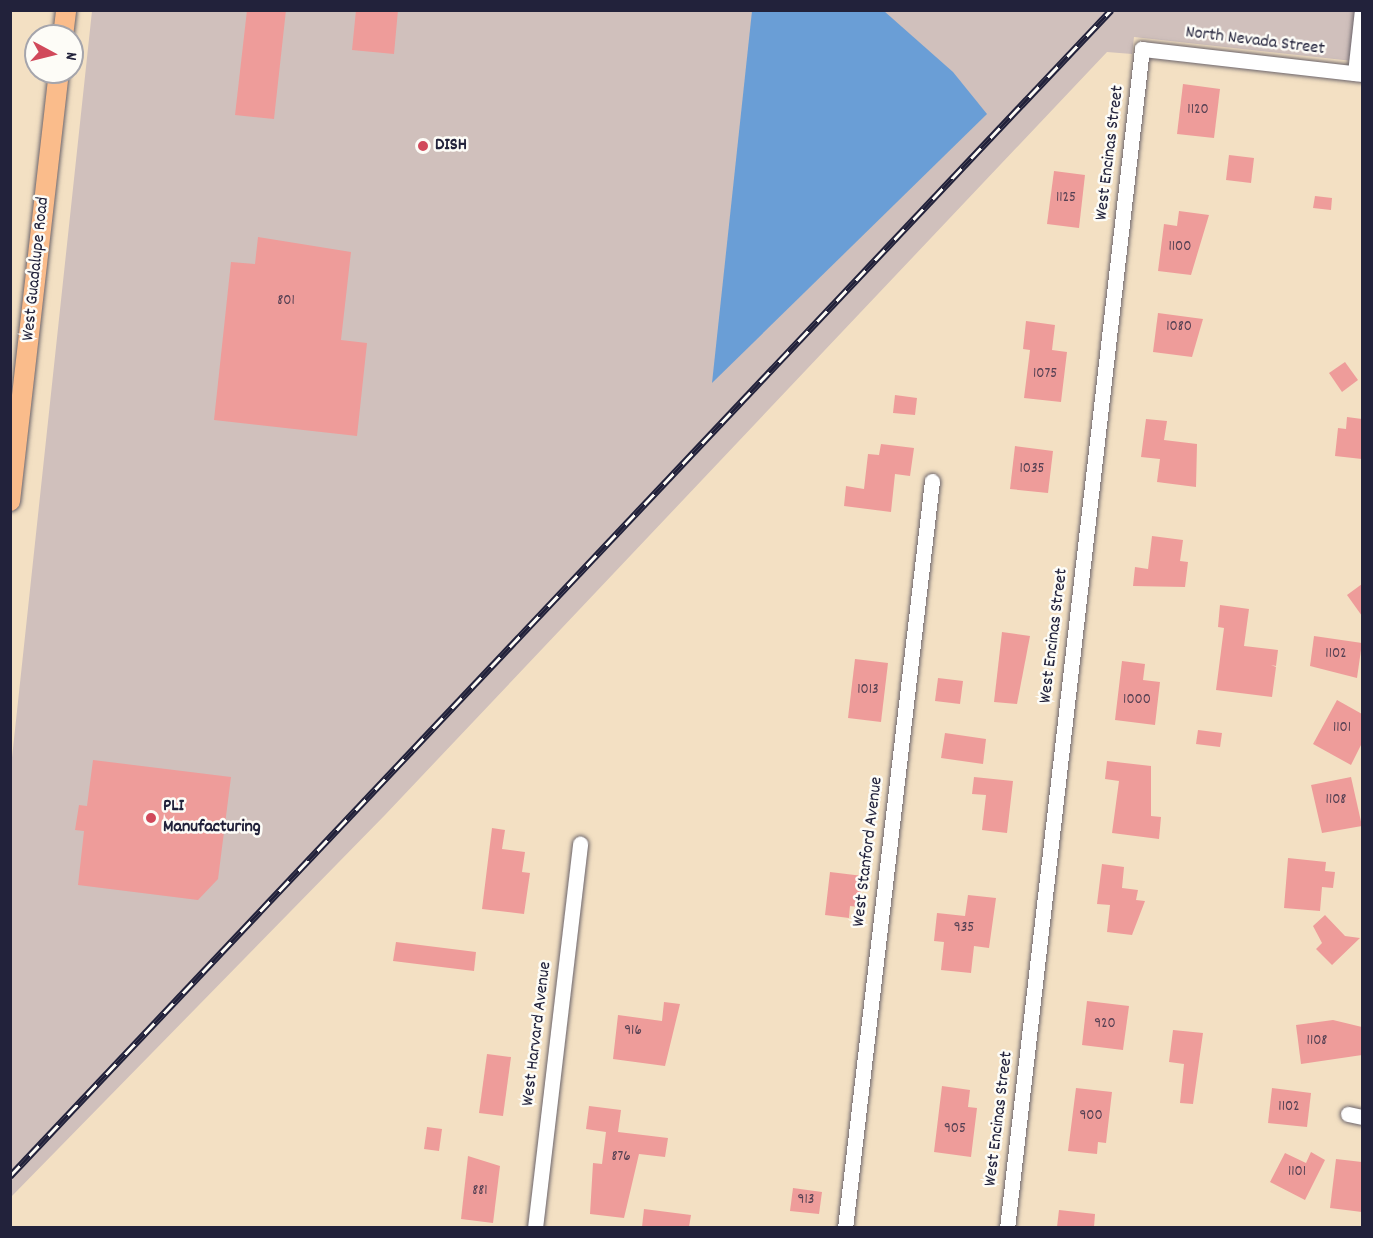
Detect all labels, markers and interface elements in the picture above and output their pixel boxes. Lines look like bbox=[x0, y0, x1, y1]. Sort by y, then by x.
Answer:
street label: North Nevada Street bbox=[1184, 23, 1326, 61]
north arrow bbox=[24, 24, 84, 84]
text: N bbox=[58, 51, 82, 61]
street label: West Encinas Street bbox=[1092, 84, 1130, 222]
house number: 1120 bbox=[1187, 102, 1209, 120]
place label: DISH bbox=[435, 135, 467, 157]
marker: DISH bbox=[416, 139, 430, 153]
house number: 1125 bbox=[1056, 190, 1076, 208]
street label: West Guadalupe Road bbox=[19, 196, 55, 342]
house number: 1100 bbox=[1169, 239, 1191, 257]
house number: 801 bbox=[277, 293, 295, 311]
house number: 1080 bbox=[1166, 319, 1192, 337]
house number: 1075 bbox=[1033, 366, 1057, 384]
house number: 1035 bbox=[1019, 461, 1045, 479]
street label: West Encinas Street bbox=[1036, 567, 1074, 705]
house number: 1102 bbox=[1325, 646, 1347, 664]
house number: 1013 bbox=[857, 682, 879, 700]
house number: 1000 bbox=[1123, 692, 1151, 710]
house number: 1101 bbox=[1333, 720, 1351, 738]
street label: West Stanford Avenue bbox=[849, 776, 889, 928]
house number: 1108 bbox=[1326, 792, 1346, 810]
place label: PLI Manufacturing bbox=[163, 797, 261, 840]
marker: PLI Manufacturing bbox=[144, 811, 158, 825]
house number: 935 bbox=[954, 920, 974, 938]
street label: West Harvard Avenue bbox=[518, 961, 558, 1107]
house number: 920 bbox=[1094, 1016, 1116, 1034]
house number: 916 bbox=[624, 1023, 642, 1041]
house number: 1108 bbox=[1307, 1033, 1327, 1051]
street label: West Encinas Street bbox=[981, 1050, 1019, 1188]
house number: 1102 bbox=[1278, 1099, 1300, 1117]
house number: 900 bbox=[1079, 1108, 1103, 1126]
house number: 905 bbox=[944, 1121, 966, 1139]
house number: 876 bbox=[611, 1149, 631, 1167]
house number: 1101 bbox=[1288, 1164, 1306, 1182]
house number: 881 bbox=[472, 1183, 488, 1201]
house number: 913 bbox=[798, 1192, 814, 1210]

